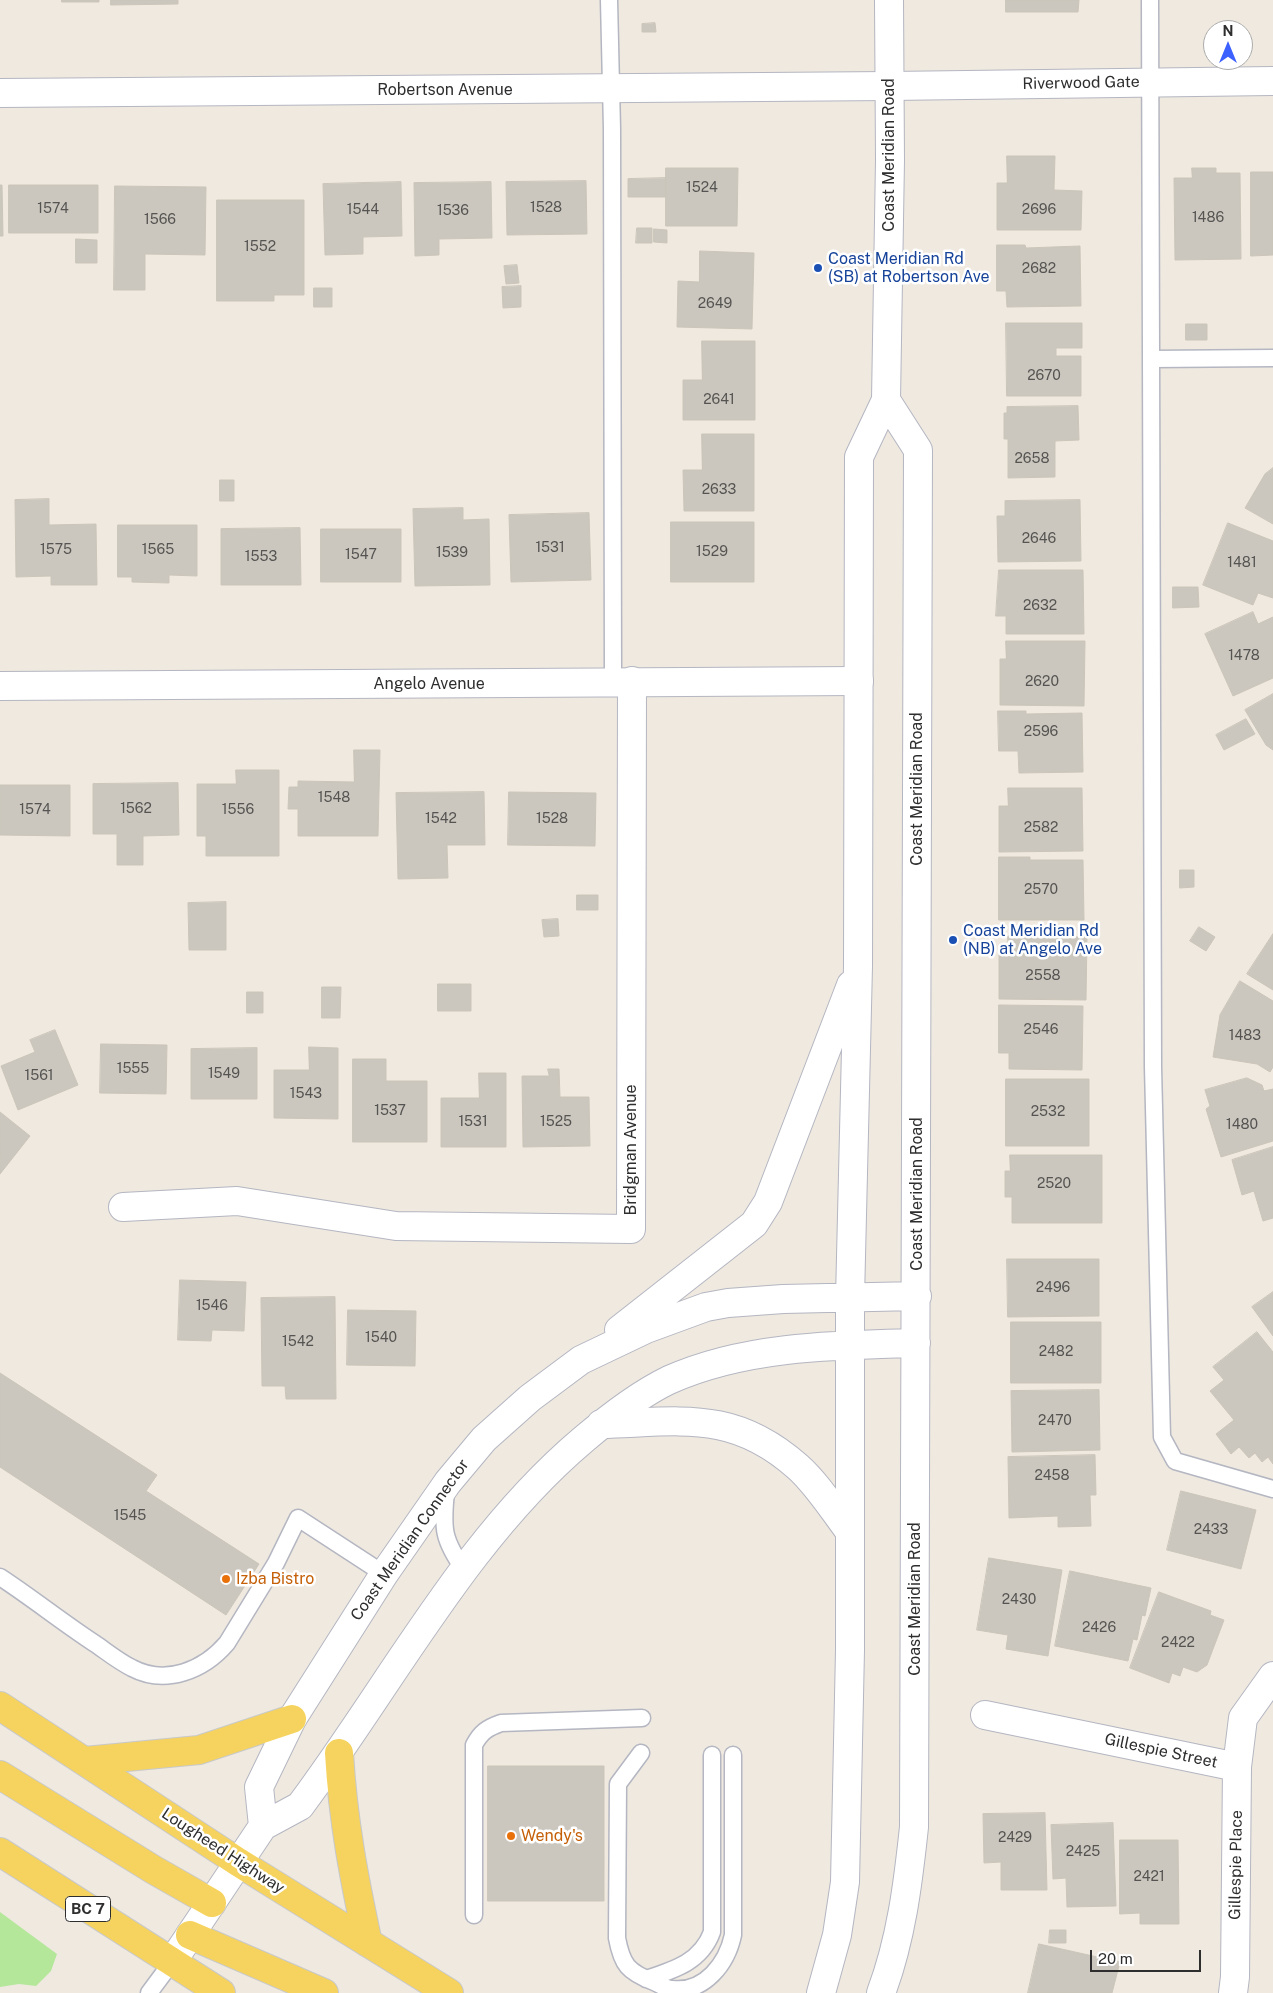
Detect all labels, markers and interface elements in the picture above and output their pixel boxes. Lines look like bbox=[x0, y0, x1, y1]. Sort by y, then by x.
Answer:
north arrow bbox=[1203, 20, 1253, 70]
text: N bbox=[1223, 23, 1233, 39]
street label: Riverwood Gate bbox=[1022, 72, 1140, 94]
street label: Coast Meridian Road bbox=[879, 78, 899, 232]
street label: Robertson Avenue bbox=[377, 80, 513, 100]
house number: 1524 bbox=[686, 180, 718, 196]
house number: 1528 bbox=[530, 200, 562, 216]
house number: 1574 bbox=[37, 201, 69, 217]
house number: 1544 bbox=[347, 202, 379, 218]
house number: 2696 bbox=[1022, 202, 1056, 218]
house number: 1536 bbox=[437, 203, 469, 219]
house number: 1486 bbox=[1192, 210, 1224, 226]
house number: 1566 bbox=[144, 212, 176, 228]
house number: 1552 bbox=[244, 239, 276, 255]
place label: Coast Meridian Rd (SB) at Robertson Ave bbox=[828, 249, 990, 287]
house number: 2682 bbox=[1022, 261, 1056, 277]
marker: Coast Meridian Rd (SB) at Robertson Ave bbox=[812, 262, 824, 274]
house number: 2649 bbox=[698, 296, 732, 312]
house number: 2670 bbox=[1027, 368, 1061, 384]
house number: 2641 bbox=[703, 392, 735, 408]
house number: 2658 bbox=[1014, 451, 1050, 467]
house number: 2633 bbox=[702, 482, 736, 498]
house number: 2646 bbox=[1022, 531, 1056, 547]
house number: 1531 bbox=[535, 540, 565, 556]
house number: 1575 bbox=[40, 542, 72, 558]
house number: 1565 bbox=[142, 542, 174, 558]
house number: 1529 bbox=[696, 544, 728, 560]
house number: 1539 bbox=[436, 545, 468, 561]
house number: 1547 bbox=[345, 547, 377, 563]
house number: 1553 bbox=[245, 549, 277, 565]
house number: 1481 bbox=[1227, 555, 1257, 571]
house number: 2632 bbox=[1023, 598, 1057, 614]
house number: 1478 bbox=[1228, 648, 1260, 664]
street label: Angelo Avenue bbox=[373, 674, 485, 694]
house number: 2620 bbox=[1025, 674, 1059, 690]
street label: Coast Meridian Road bbox=[907, 712, 927, 866]
house number: 2596 bbox=[1024, 724, 1058, 740]
house number: 1548 bbox=[318, 790, 350, 806]
house number: 1562 bbox=[120, 801, 152, 817]
house number: 1574 bbox=[19, 802, 51, 818]
house number: 1556 bbox=[222, 802, 254, 818]
house number: 1542 bbox=[425, 811, 457, 827]
house number: 1528 bbox=[536, 811, 568, 827]
house number: 2582 bbox=[1024, 820, 1058, 836]
house number: 2570 bbox=[1024, 882, 1058, 898]
place label: Coast Meridian Rd (NB) at Angelo Ave bbox=[963, 921, 1102, 959]
marker: Coast Meridian Rd (NB) at Angelo Ave bbox=[947, 934, 959, 946]
house number: 2558 bbox=[1025, 968, 1061, 984]
house number: 2546 bbox=[1024, 1022, 1058, 1038]
house number: 1483 bbox=[1229, 1028, 1261, 1044]
house number: 1555 bbox=[117, 1061, 149, 1077]
house number: 1549 bbox=[208, 1066, 240, 1082]
house number: 1561 bbox=[24, 1068, 54, 1084]
street label: Bridgman Avenue bbox=[621, 1084, 641, 1216]
house number: 1543 bbox=[290, 1086, 322, 1102]
house number: 1537 bbox=[374, 1103, 406, 1119]
house number: 2532 bbox=[1031, 1104, 1065, 1120]
house number: 1531 bbox=[458, 1114, 488, 1130]
house number: 1525 bbox=[540, 1114, 572, 1130]
street label: Coast Meridian Road bbox=[907, 1117, 927, 1271]
house number: 1480 bbox=[1226, 1117, 1258, 1133]
house number: 2520 bbox=[1037, 1176, 1071, 1192]
house number: 2496 bbox=[1036, 1280, 1070, 1296]
house number: 1546 bbox=[196, 1298, 228, 1314]
house number: 1540 bbox=[365, 1330, 397, 1346]
house number: 1542 bbox=[282, 1334, 314, 1350]
house number: 2482 bbox=[1039, 1344, 1073, 1360]
house number: 2470 bbox=[1038, 1413, 1072, 1429]
street label: Coast Meridian Connector bbox=[347, 1456, 473, 1624]
house number: 2458 bbox=[1034, 1468, 1070, 1484]
house number: 1545 bbox=[114, 1508, 146, 1524]
street label: Coast Meridian Road bbox=[905, 1522, 925, 1676]
house number: 2433 bbox=[1194, 1522, 1228, 1538]
place label: Izba Bistro bbox=[236, 1569, 314, 1589]
marker: Izba Bistro bbox=[220, 1573, 232, 1585]
house number: 2430 bbox=[1002, 1592, 1036, 1608]
house number: 2426 bbox=[1082, 1620, 1116, 1636]
house number: 2422 bbox=[1161, 1635, 1195, 1651]
street label: Gillespie Street bbox=[1103, 1730, 1219, 1772]
street label: Lougheed Highway bbox=[158, 1804, 288, 1898]
street label: Gillespie Place bbox=[1225, 1810, 1247, 1920]
place label: Wendy's bbox=[521, 1826, 583, 1846]
marker: Wendy's bbox=[505, 1830, 517, 1842]
house number: 2429 bbox=[998, 1830, 1032, 1846]
house number: 2425 bbox=[1066, 1844, 1100, 1860]
house number: 2421 bbox=[1133, 1869, 1165, 1885]
road number: BC 7 bbox=[66, 1896, 110, 1922]
scale bar bbox=[1093, 1940, 1204, 1972]
text: 20 m bbox=[1098, 1950, 1133, 1967]

